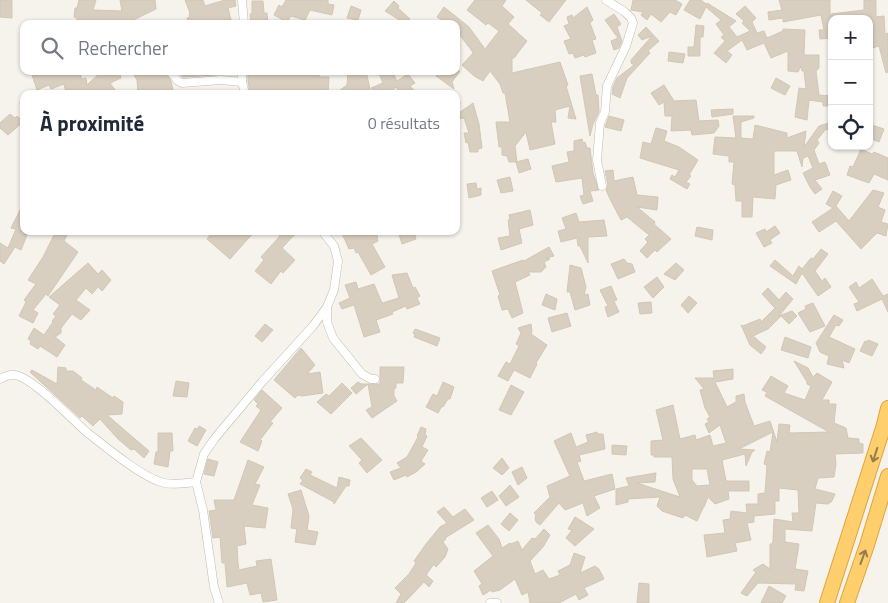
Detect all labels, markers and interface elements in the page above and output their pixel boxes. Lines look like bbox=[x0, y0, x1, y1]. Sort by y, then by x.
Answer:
map controls bbox=[828, 15, 873, 150]
button: + bbox=[828, 15, 873, 60]
search box bbox=[20, 20, 460, 75]
text: Rechercher bbox=[78, 33, 168, 62]
icon: search bbox=[38, 34, 66, 62]
button: − bbox=[828, 60, 873, 105]
button: locate bbox=[828, 105, 873, 150]
text: À proximité bbox=[40, 107, 144, 139]
text: 0 résultats bbox=[368, 111, 440, 135]
one-way arrow bbox=[869, 447, 879, 463]
one-way arrow bbox=[859, 550, 868, 565]

